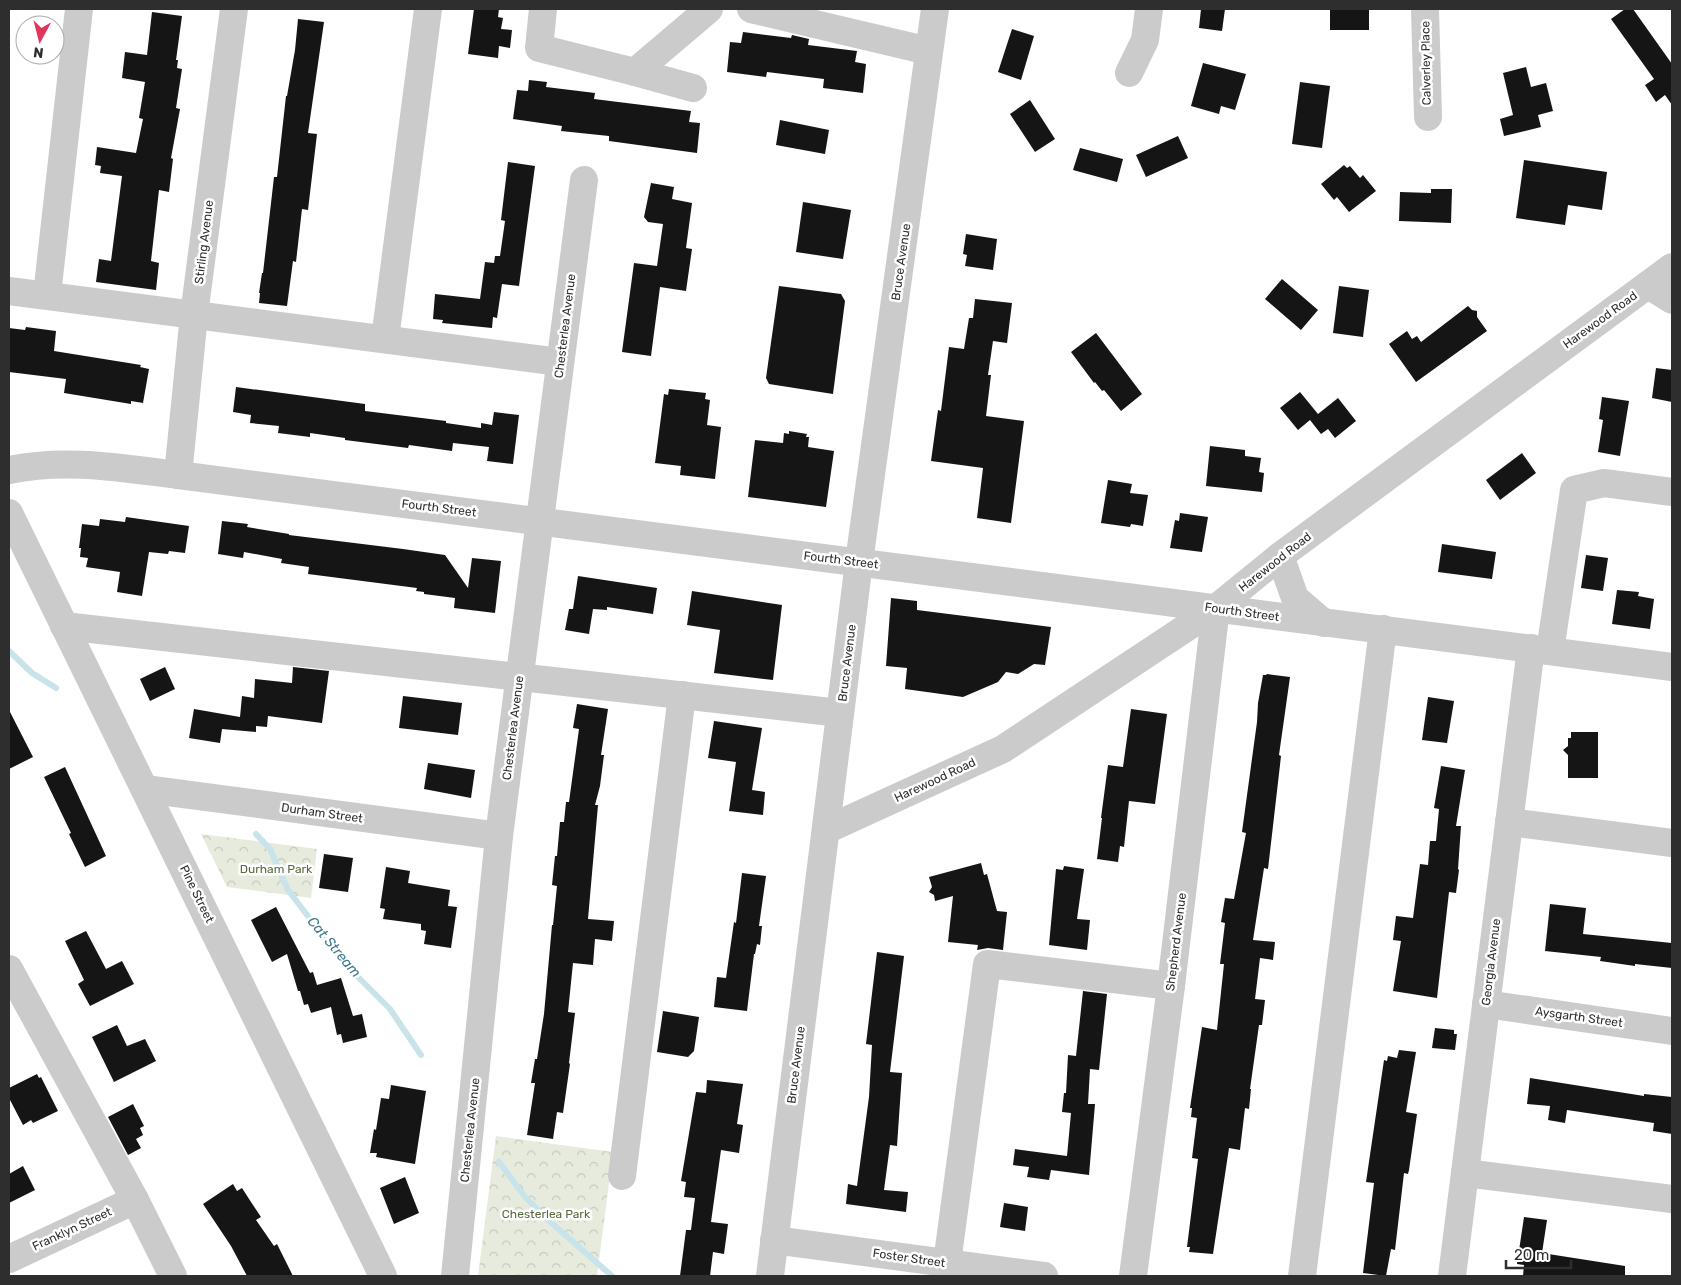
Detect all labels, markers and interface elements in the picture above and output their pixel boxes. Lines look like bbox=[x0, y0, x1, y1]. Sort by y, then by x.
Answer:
north arrow bbox=[15, 15, 65, 65]
street label: Calverley Place bbox=[1418, 20, 1434, 105]
text: N bbox=[32, 43, 45, 61]
street label: Stirling Avenue bbox=[192, 199, 216, 285]
street label: Bruce Avenue bbox=[889, 222, 913, 301]
street label: Chesterlea Avenue bbox=[552, 273, 578, 379]
street label: Harewood Road bbox=[1560, 288, 1640, 352]
street label: Fourth Street bbox=[401, 496, 477, 520]
street label: Harewood Road bbox=[1236, 529, 1314, 595]
street label: Fourth Street bbox=[803, 548, 879, 572]
street label: Fourth Street bbox=[1204, 600, 1280, 624]
street label: Bruce Avenue bbox=[835, 623, 859, 702]
street label: Chesterlea Avenue bbox=[500, 675, 526, 781]
street label: Harewood Road bbox=[892, 755, 978, 805]
street label: Durham Street bbox=[280, 800, 364, 826]
park label: Durham Park bbox=[240, 862, 313, 876]
street label: Pine Street bbox=[177, 863, 217, 925]
street label: Shepherd Avenue bbox=[1163, 892, 1189, 992]
water label: Cat Stream bbox=[304, 913, 364, 981]
street label: Georgia Avenue bbox=[1479, 917, 1503, 1006]
street label: Aysgarth Street bbox=[1534, 1004, 1624, 1030]
street label: Bruce Avenue bbox=[784, 1025, 808, 1104]
street label: Chesterlea Avenue bbox=[458, 1077, 482, 1183]
street label: Franklyn Street bbox=[30, 1204, 114, 1253]
park label: Chesterlea Park bbox=[502, 1207, 591, 1221]
scale bar bbox=[1506, 1238, 1571, 1270]
street label: Foster Street bbox=[872, 1246, 947, 1270]
text: 20 m bbox=[1514, 1246, 1549, 1264]

